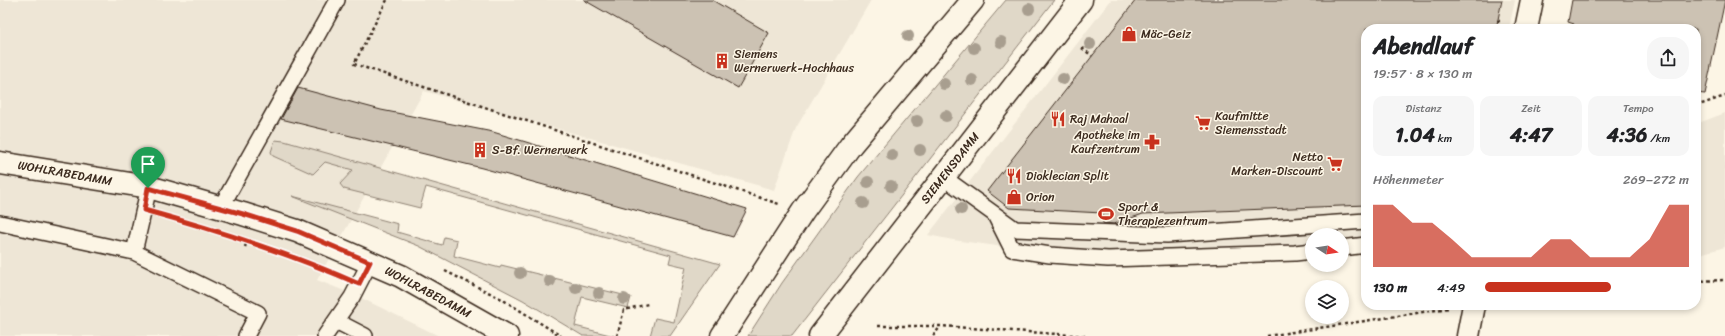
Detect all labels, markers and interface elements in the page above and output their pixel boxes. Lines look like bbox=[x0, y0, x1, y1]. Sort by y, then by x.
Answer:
place label: Mäc-Geiz bbox=[1141, 23, 1191, 45]
shop icon: Mäc-Geiz bbox=[1120, 25, 1138, 43]
text: Abendlauf bbox=[1373, 27, 1473, 66]
button: share bbox=[1647, 37, 1689, 79]
place label: Siemens Wernerwerk-Hochhaus bbox=[734, 43, 854, 79]
building icon: Siemens Wernerwerk-Hochhaus bbox=[713, 52, 731, 70]
text: 19:57 · 8 × 130 m bbox=[1373, 62, 1472, 85]
text: Distanz bbox=[1406, 99, 1442, 118]
text: Zeit bbox=[1521, 99, 1541, 118]
text: Tempo bbox=[1623, 99, 1654, 118]
place label: Kaufmitte Siemensstadt bbox=[1215, 105, 1287, 141]
place label: Raj Mahaal bbox=[1070, 108, 1129, 130]
restaurant icon: Raj Mahaal bbox=[1049, 110, 1067, 128]
supermarket icon: Kaufmitte Siemensstadt bbox=[1194, 114, 1212, 132]
text: 1.04 bbox=[1395, 118, 1435, 153]
text: 4:47 bbox=[1510, 118, 1552, 153]
text: 4:36 bbox=[1607, 118, 1647, 153]
place label: Apotheke im Kaufzentrum bbox=[1071, 124, 1140, 160]
street label: SIEMENSDAMM bbox=[915, 127, 985, 209]
text: km bbox=[1435, 129, 1452, 148]
text: /km bbox=[1647, 129, 1670, 148]
pharmacy icon: Apotheke im Kaufzentrum bbox=[1143, 133, 1161, 151]
place label: S-Bf. Wernerwerk bbox=[492, 139, 588, 161]
building icon: S-Bf. Wernerwerk bbox=[471, 141, 489, 159]
place label: Netto Marken-Discount bbox=[1231, 146, 1323, 182]
pin bbox=[131, 147, 165, 188]
icon: arrive bbox=[137, 153, 159, 175]
street label: WOHLRABEDAMM bbox=[16, 154, 115, 192]
supermarket icon: Netto Marken-Discount bbox=[1326, 155, 1344, 173]
place label: Dioklecian Split bbox=[1026, 165, 1109, 187]
restaurant icon: Dioklecian Split bbox=[1005, 167, 1023, 185]
text: Höhenmeter bbox=[1373, 168, 1443, 191]
text: 269–272 m bbox=[1623, 168, 1689, 191]
place label: Orion bbox=[1026, 186, 1055, 208]
shop icon: Orion bbox=[1005, 188, 1023, 206]
place label: Sport & Therapiezentrum bbox=[1118, 196, 1208, 232]
sports icon: Sport & Therapiezentrum bbox=[1097, 205, 1115, 223]
north arrow bbox=[1305, 228, 1349, 272]
map controls bbox=[1305, 228, 1349, 324]
street label: WOHLRABEDAMM bbox=[381, 260, 476, 325]
text: 130 m bbox=[1373, 276, 1407, 299]
text: 4:49 bbox=[1437, 276, 1465, 299]
button: layers bbox=[1305, 280, 1349, 324]

